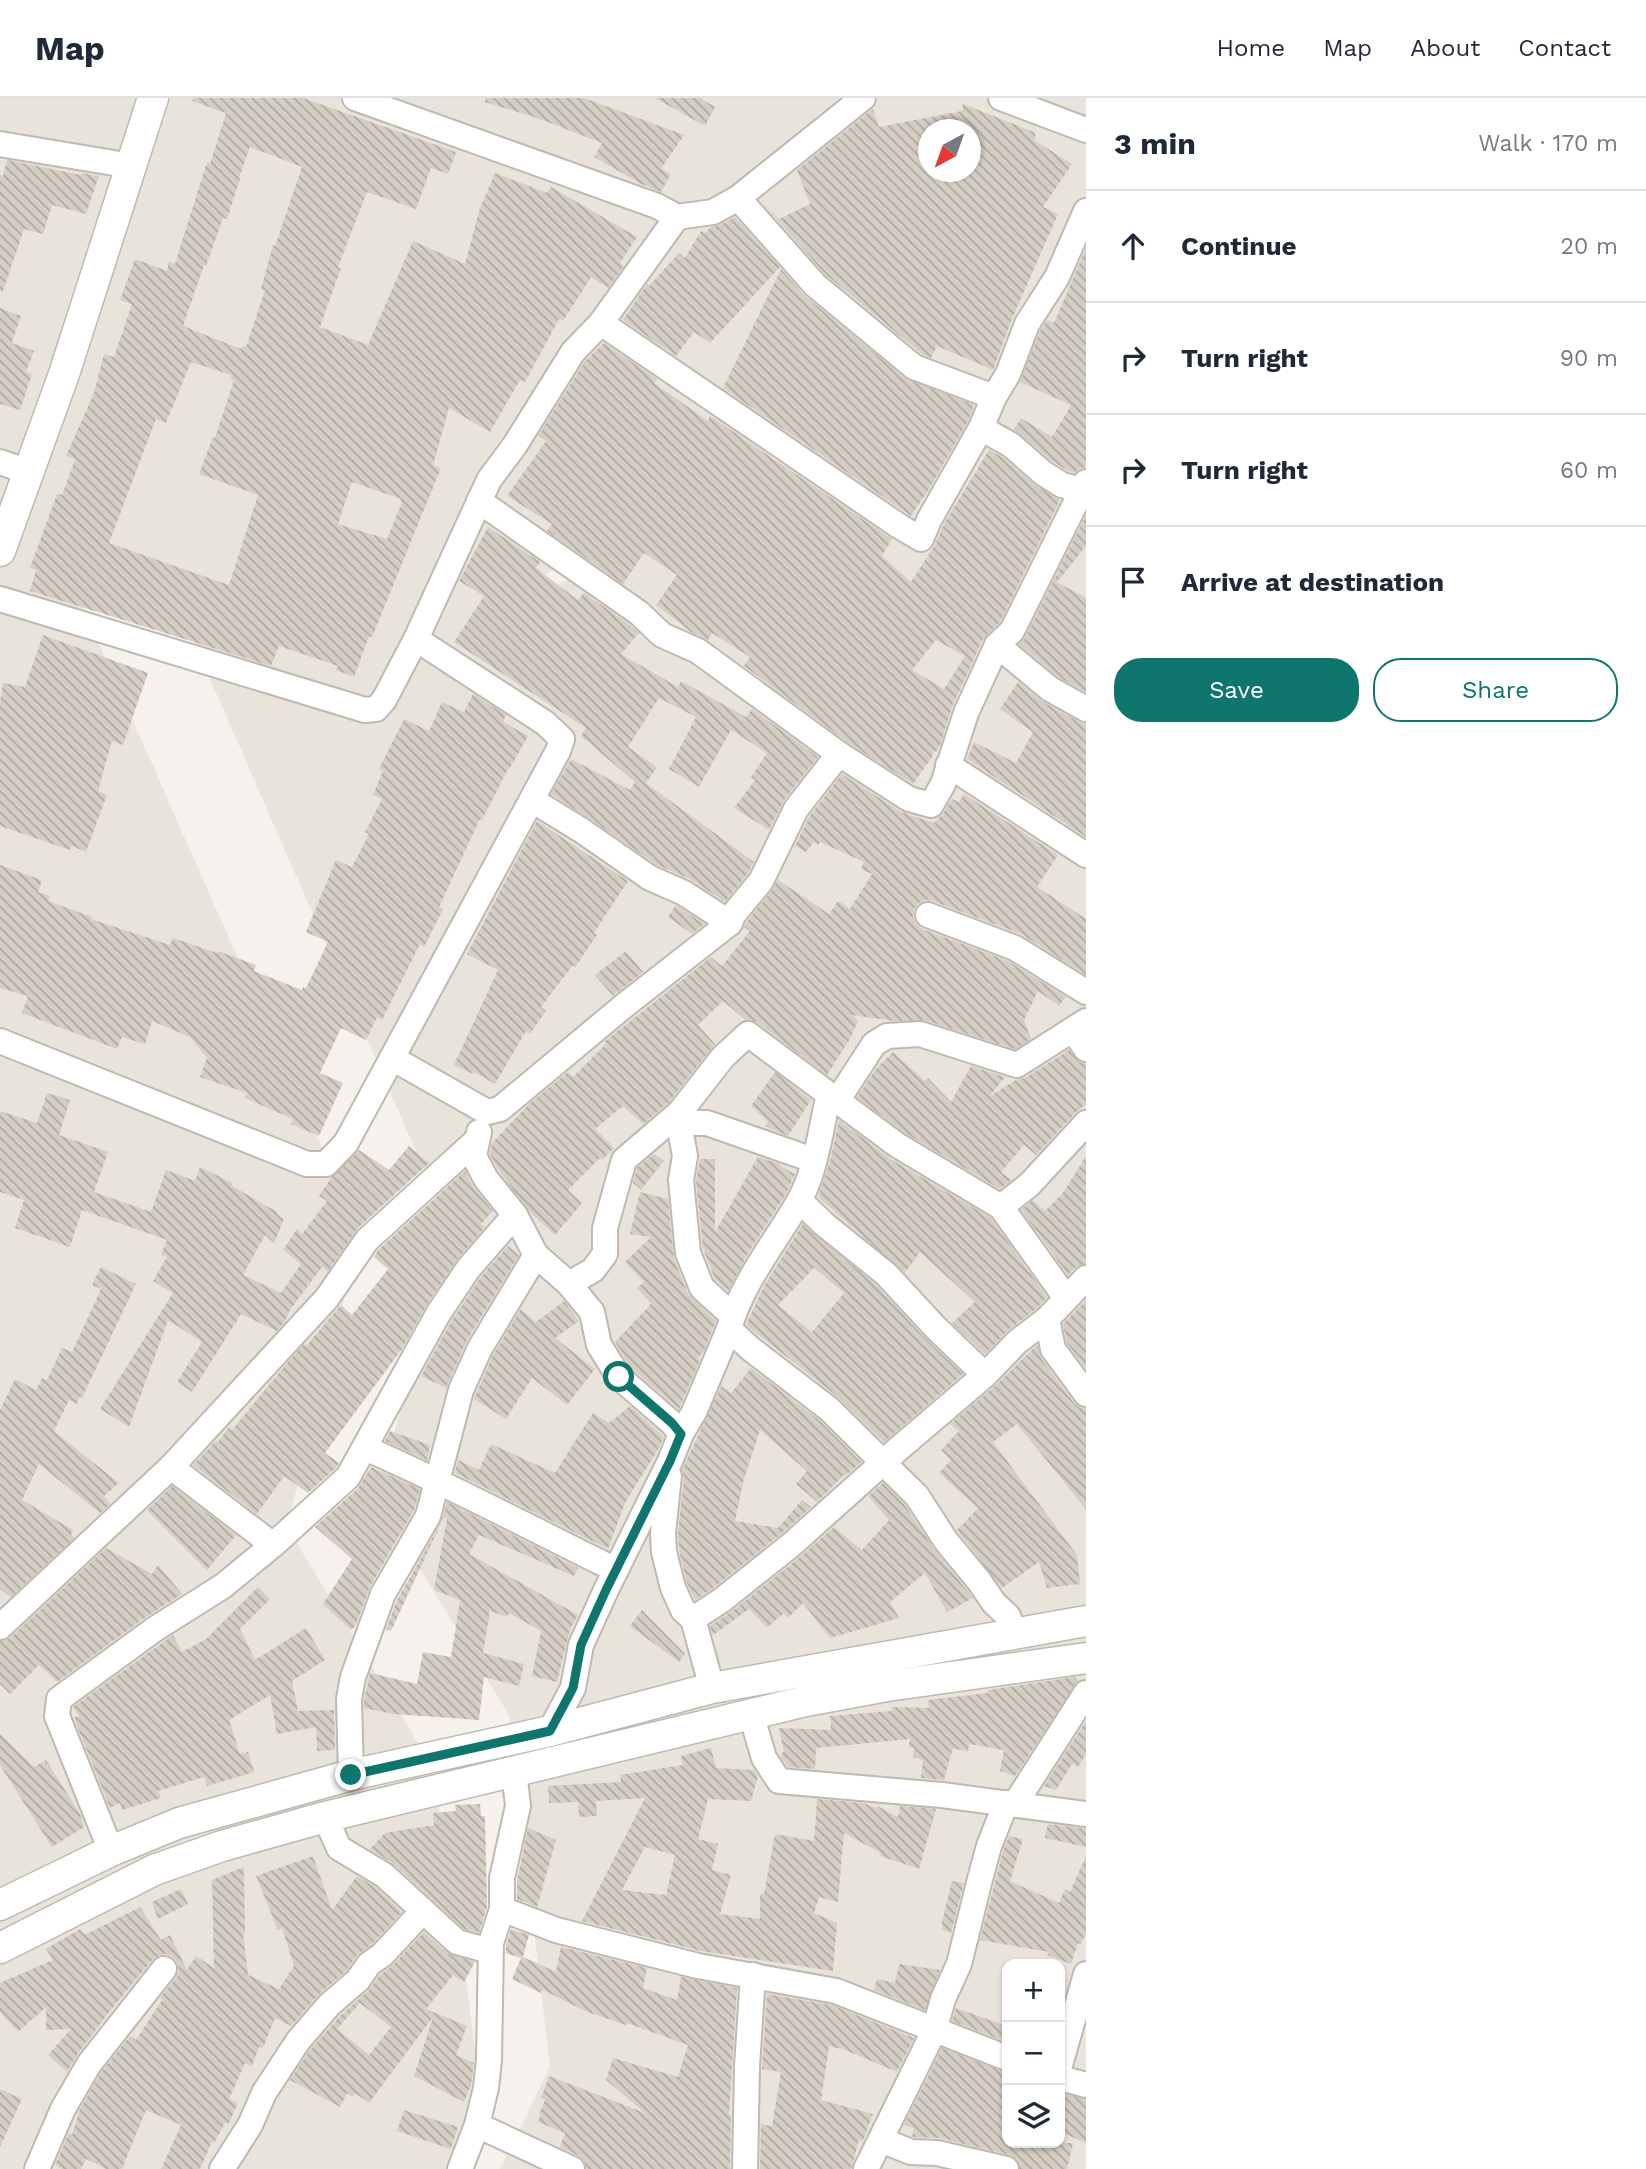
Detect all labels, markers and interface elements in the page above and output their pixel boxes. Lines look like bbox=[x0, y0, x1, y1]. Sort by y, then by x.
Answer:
text: Map bbox=[35, 29, 105, 68]
text: Home bbox=[1217, 34, 1285, 62]
text: Map bbox=[1323, 34, 1372, 62]
text: About bbox=[1410, 34, 1480, 62]
text: Contact bbox=[1518, 34, 1611, 62]
north arrow bbox=[918, 119, 981, 182]
text: 3 min bbox=[1114, 126, 1196, 161]
text: Walk · 170 m bbox=[1478, 130, 1618, 157]
icon: ahead bbox=[1114, 227, 1152, 265]
text: Continue bbox=[1181, 231, 1297, 261]
text: 20 m bbox=[1561, 233, 1618, 260]
icon: right bbox=[1114, 339, 1152, 377]
text: Turn right bbox=[1181, 343, 1308, 373]
text: 90 m bbox=[1560, 345, 1618, 372]
icon: right bbox=[1114, 451, 1152, 489]
text: Turn right bbox=[1181, 455, 1308, 485]
text: 60 m bbox=[1560, 457, 1618, 484]
icon: arrive bbox=[1114, 563, 1152, 601]
text: Arrive at destination bbox=[1181, 567, 1444, 597]
button: Save bbox=[1114, 658, 1359, 722]
button: Share bbox=[1373, 658, 1618, 722]
route start bbox=[603, 1361, 634, 1392]
route end bbox=[335, 1759, 366, 1790]
map controls bbox=[1002, 1959, 1065, 2148]
button: + bbox=[1002, 1959, 1065, 2022]
button: − bbox=[1002, 2022, 1065, 2085]
button: layers bbox=[1002, 2085, 1065, 2148]

